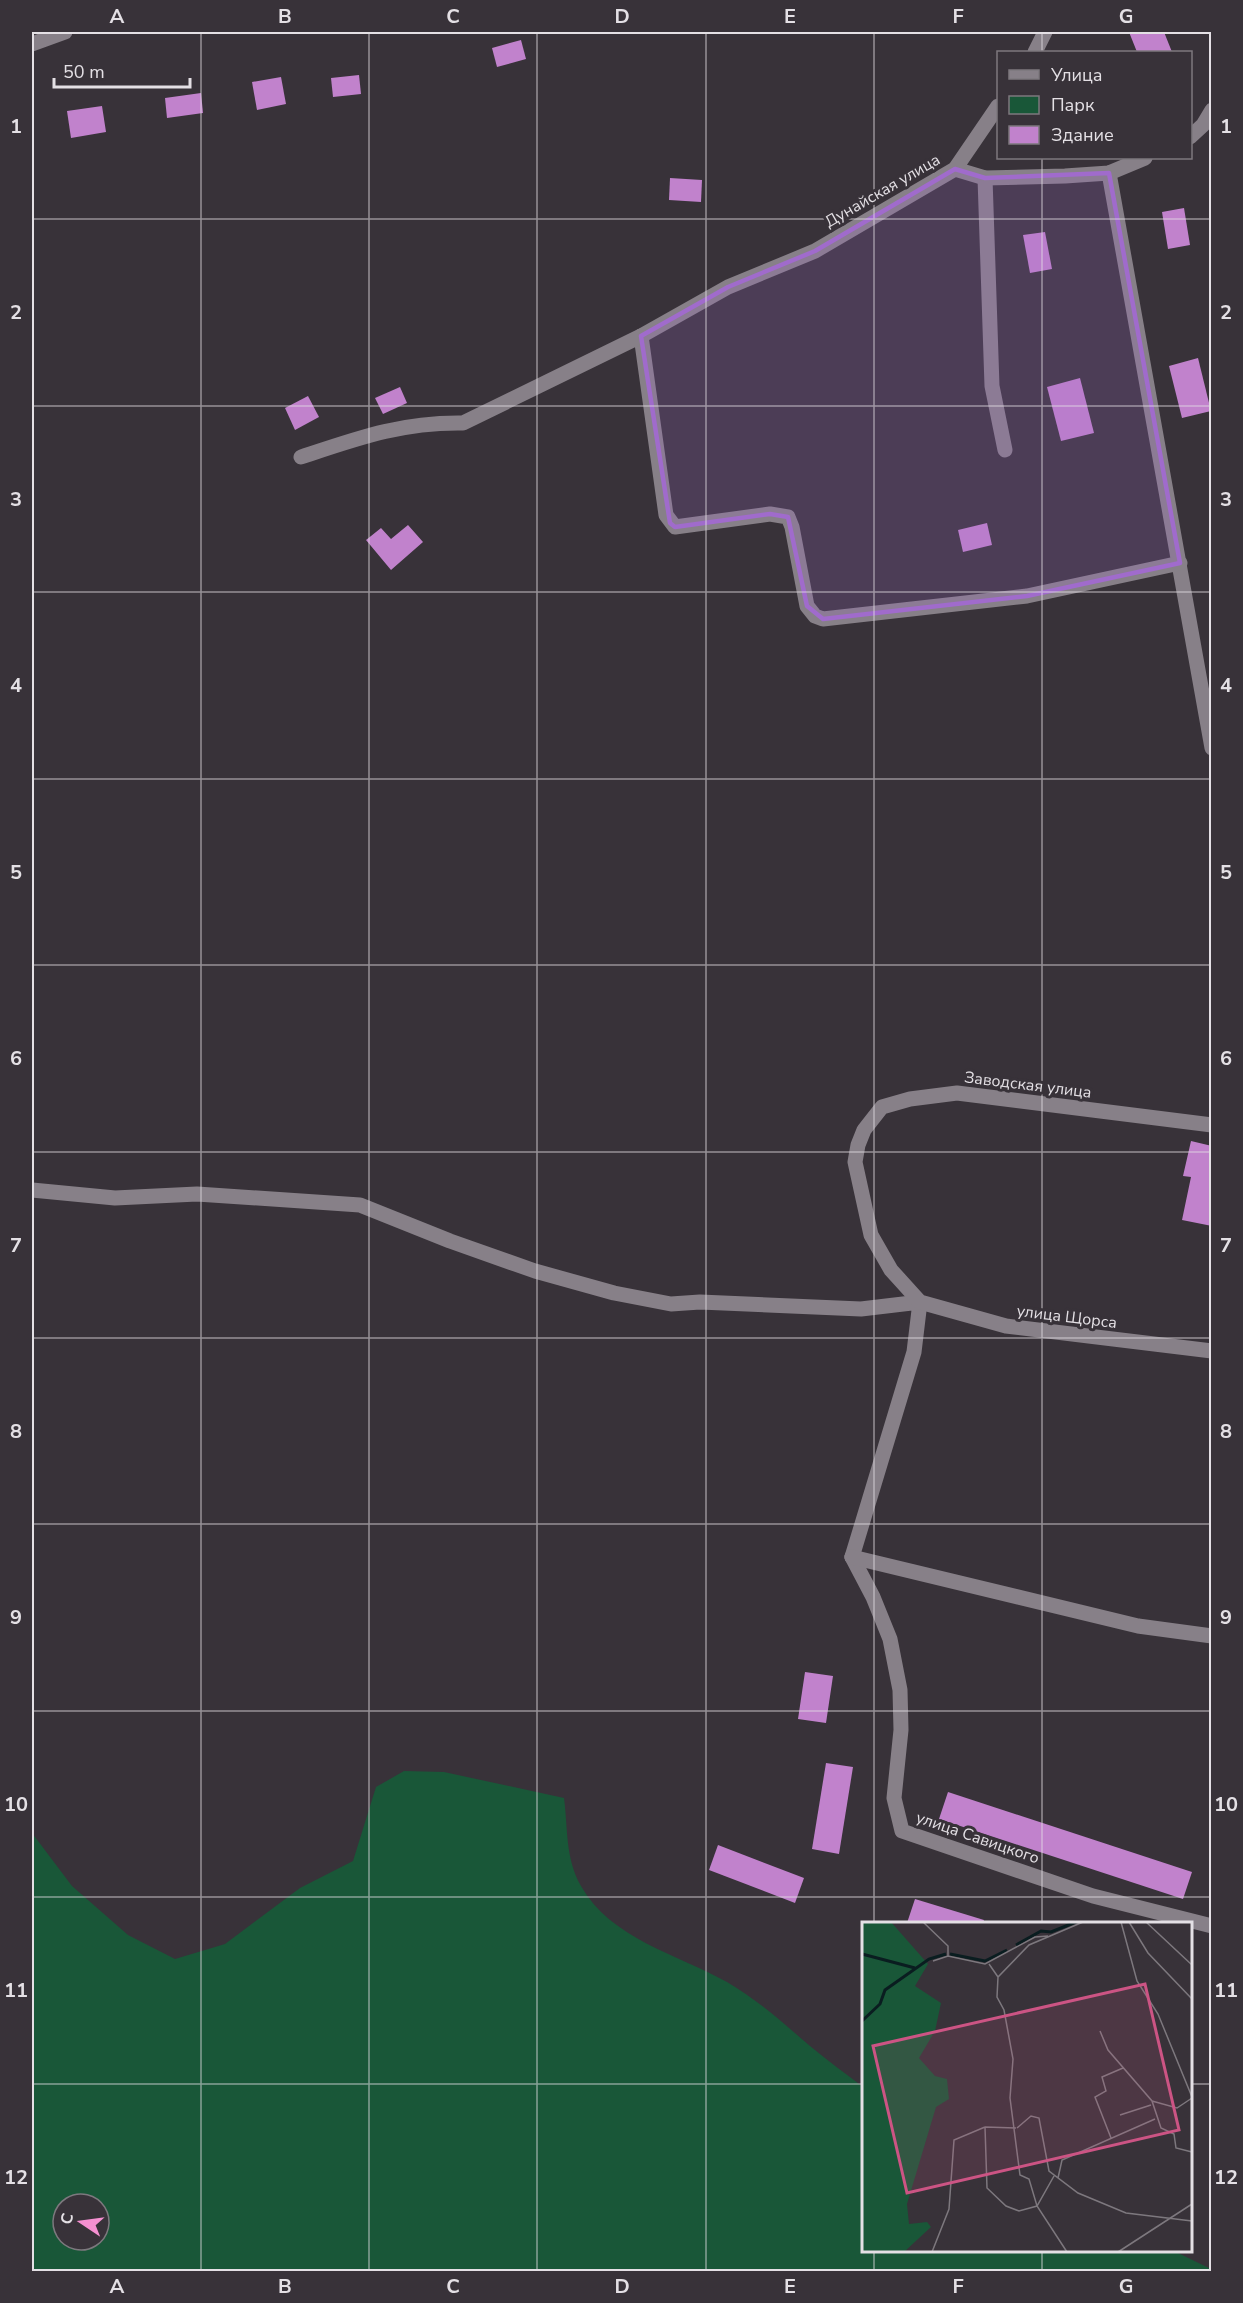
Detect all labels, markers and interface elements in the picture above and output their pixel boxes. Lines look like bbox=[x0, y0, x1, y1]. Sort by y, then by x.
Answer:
text: A bbox=[110, 3, 125, 30]
text: B bbox=[278, 3, 292, 30]
text: C bbox=[446, 3, 460, 30]
text: D bbox=[614, 3, 630, 30]
text: E bbox=[784, 3, 796, 30]
text: F bbox=[952, 3, 964, 30]
text: G bbox=[1119, 3, 1133, 30]
scale bar bbox=[54, 51, 190, 89]
legend bbox=[997, 51, 1192, 159]
text: 50 m bbox=[63, 60, 105, 84]
text: Улица bbox=[1050, 63, 1102, 87]
text: Парк bbox=[1051, 93, 1095, 117]
text: 1 bbox=[10, 113, 22, 140]
text: 1 bbox=[1220, 113, 1232, 140]
text: Здание bbox=[1051, 123, 1114, 147]
street label: Дунайская улица bbox=[821, 149, 944, 233]
text: 2 bbox=[10, 299, 22, 326]
text: 2 bbox=[1220, 299, 1232, 326]
text: 3 bbox=[10, 486, 22, 513]
text: 3 bbox=[1220, 486, 1232, 513]
text: 4 bbox=[10, 672, 22, 699]
text: 4 bbox=[1220, 672, 1232, 699]
text: 5 bbox=[10, 859, 22, 886]
text: 5 bbox=[1220, 859, 1232, 886]
text: 6 bbox=[10, 1045, 22, 1072]
text: 6 bbox=[1220, 1045, 1232, 1072]
street label: Заводская улица bbox=[963, 1066, 1093, 1104]
text: 7 bbox=[10, 1232, 22, 1259]
text: 7 bbox=[1220, 1232, 1232, 1259]
street label: улица Щорса bbox=[1015, 1300, 1118, 1334]
text: 8 bbox=[10, 1418, 22, 1445]
text: 8 bbox=[1220, 1418, 1232, 1445]
text: 9 bbox=[10, 1604, 22, 1631]
text: 9 bbox=[1220, 1604, 1232, 1631]
text: 10 bbox=[4, 1791, 28, 1818]
text: 10 bbox=[1214, 1791, 1238, 1818]
street label: улица Савицкого bbox=[913, 1807, 1042, 1869]
inset map bbox=[862, 1922, 1192, 2252]
text: 11 bbox=[4, 1977, 28, 2004]
text: 11 bbox=[1214, 1977, 1238, 2004]
text: 12 bbox=[4, 2164, 28, 2191]
text: 12 bbox=[1214, 2164, 1238, 2191]
north arrow bbox=[51, 2192, 111, 2252]
text: С bbox=[55, 2211, 79, 2227]
text: A bbox=[110, 2273, 125, 2300]
text: B bbox=[278, 2273, 292, 2300]
text: C bbox=[446, 2273, 460, 2300]
text: D bbox=[614, 2273, 630, 2300]
text: E bbox=[784, 2273, 796, 2300]
text: F bbox=[952, 2273, 964, 2300]
text: G bbox=[1119, 2273, 1133, 2300]

